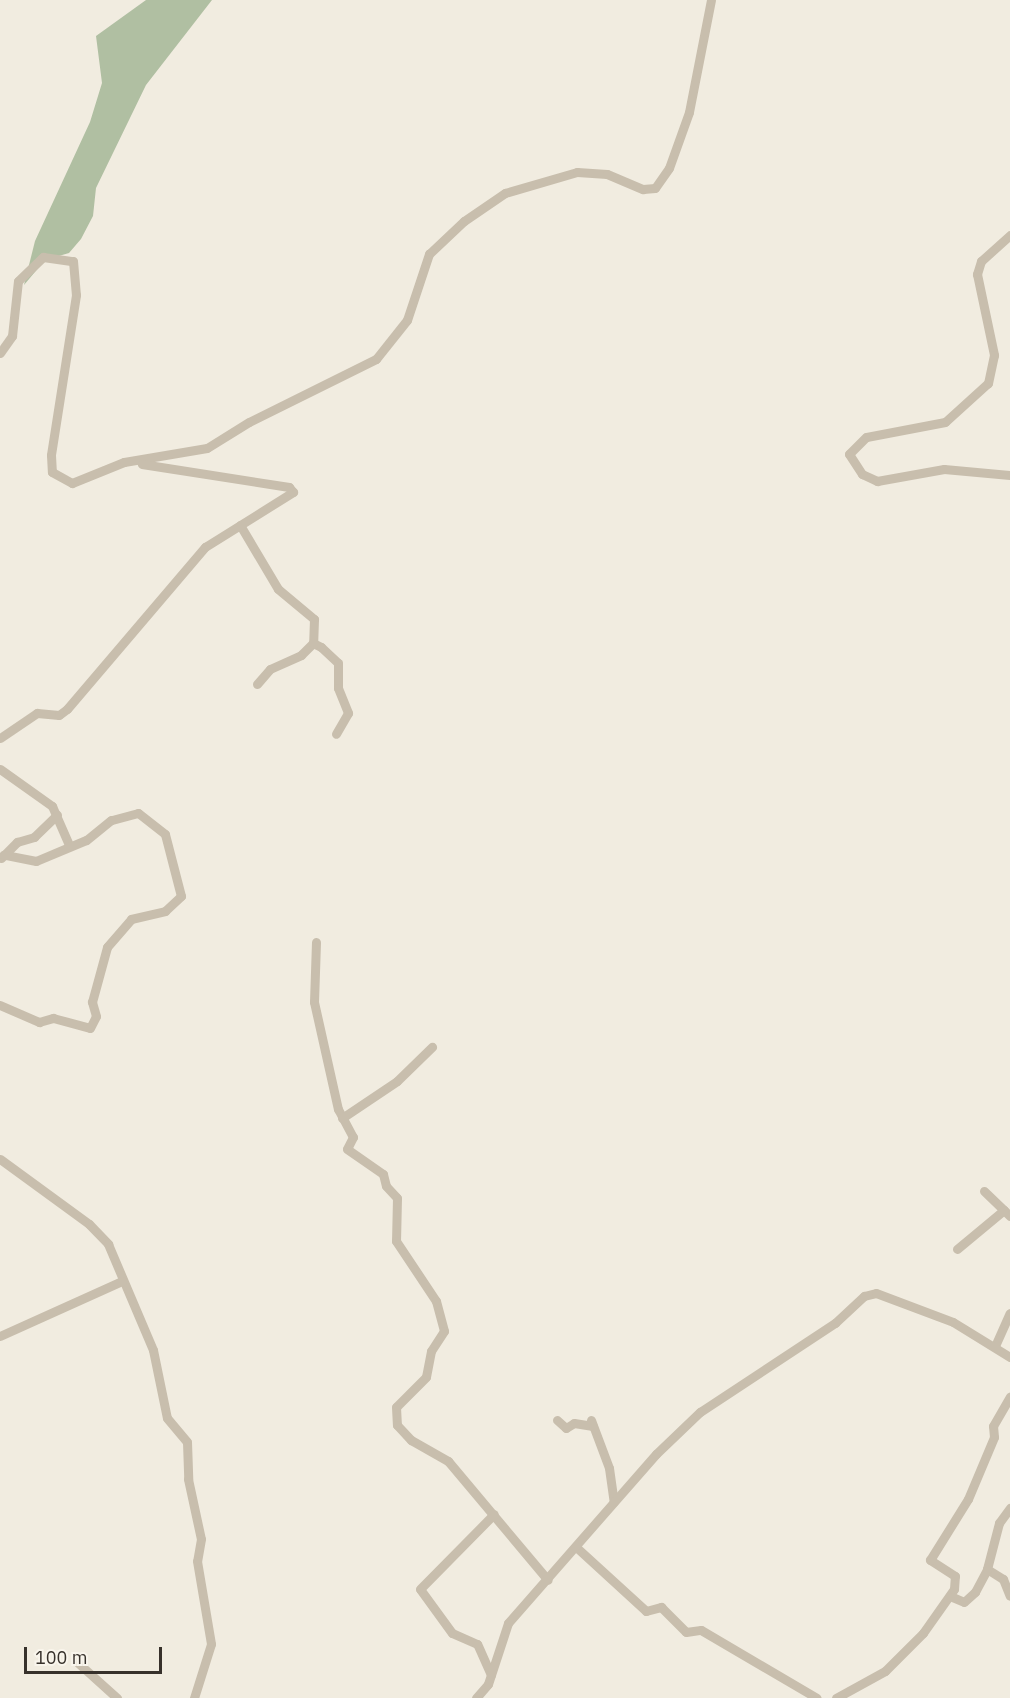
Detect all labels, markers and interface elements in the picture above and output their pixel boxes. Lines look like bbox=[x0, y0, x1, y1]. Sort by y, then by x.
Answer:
scale bar bbox=[27, 1635, 165, 1673]
text: 100 m bbox=[35, 1646, 87, 1669]

